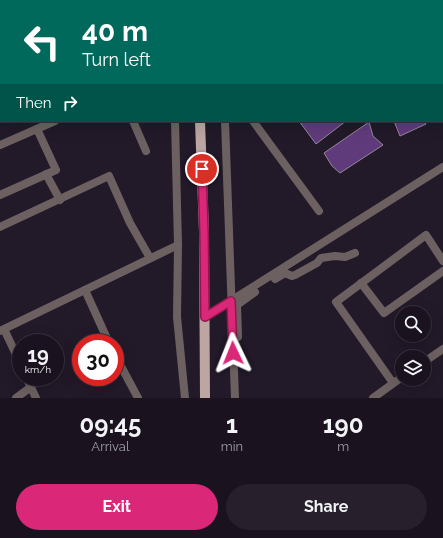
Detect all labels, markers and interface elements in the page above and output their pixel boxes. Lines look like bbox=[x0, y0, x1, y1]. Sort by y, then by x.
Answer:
text: 40 m bbox=[82, 15, 148, 48]
icon: left bbox=[16, 16, 68, 68]
text: Turn left bbox=[82, 49, 151, 70]
icon: right bbox=[59, 92, 81, 114]
text: Then bbox=[16, 94, 51, 112]
pin bbox=[185, 152, 219, 186]
icon: arrive bbox=[191, 158, 213, 180]
map controls bbox=[395, 306, 431, 386]
button: search bbox=[395, 306, 431, 342]
position arrow bbox=[212, 332, 254, 374]
speed limit sign: 30 bbox=[72, 334, 124, 386]
text: 19 bbox=[27, 343, 49, 367]
button: layers bbox=[395, 350, 431, 386]
text: km/h bbox=[25, 364, 51, 375]
text: 09:45 bbox=[80, 410, 141, 439]
text: 1 bbox=[226, 410, 238, 439]
text: 190 bbox=[323, 410, 363, 439]
text: Arrival bbox=[91, 439, 129, 454]
text: min bbox=[221, 439, 243, 454]
text: m bbox=[337, 439, 349, 454]
button: Exit bbox=[16, 484, 218, 530]
button: Share bbox=[226, 484, 427, 530]

